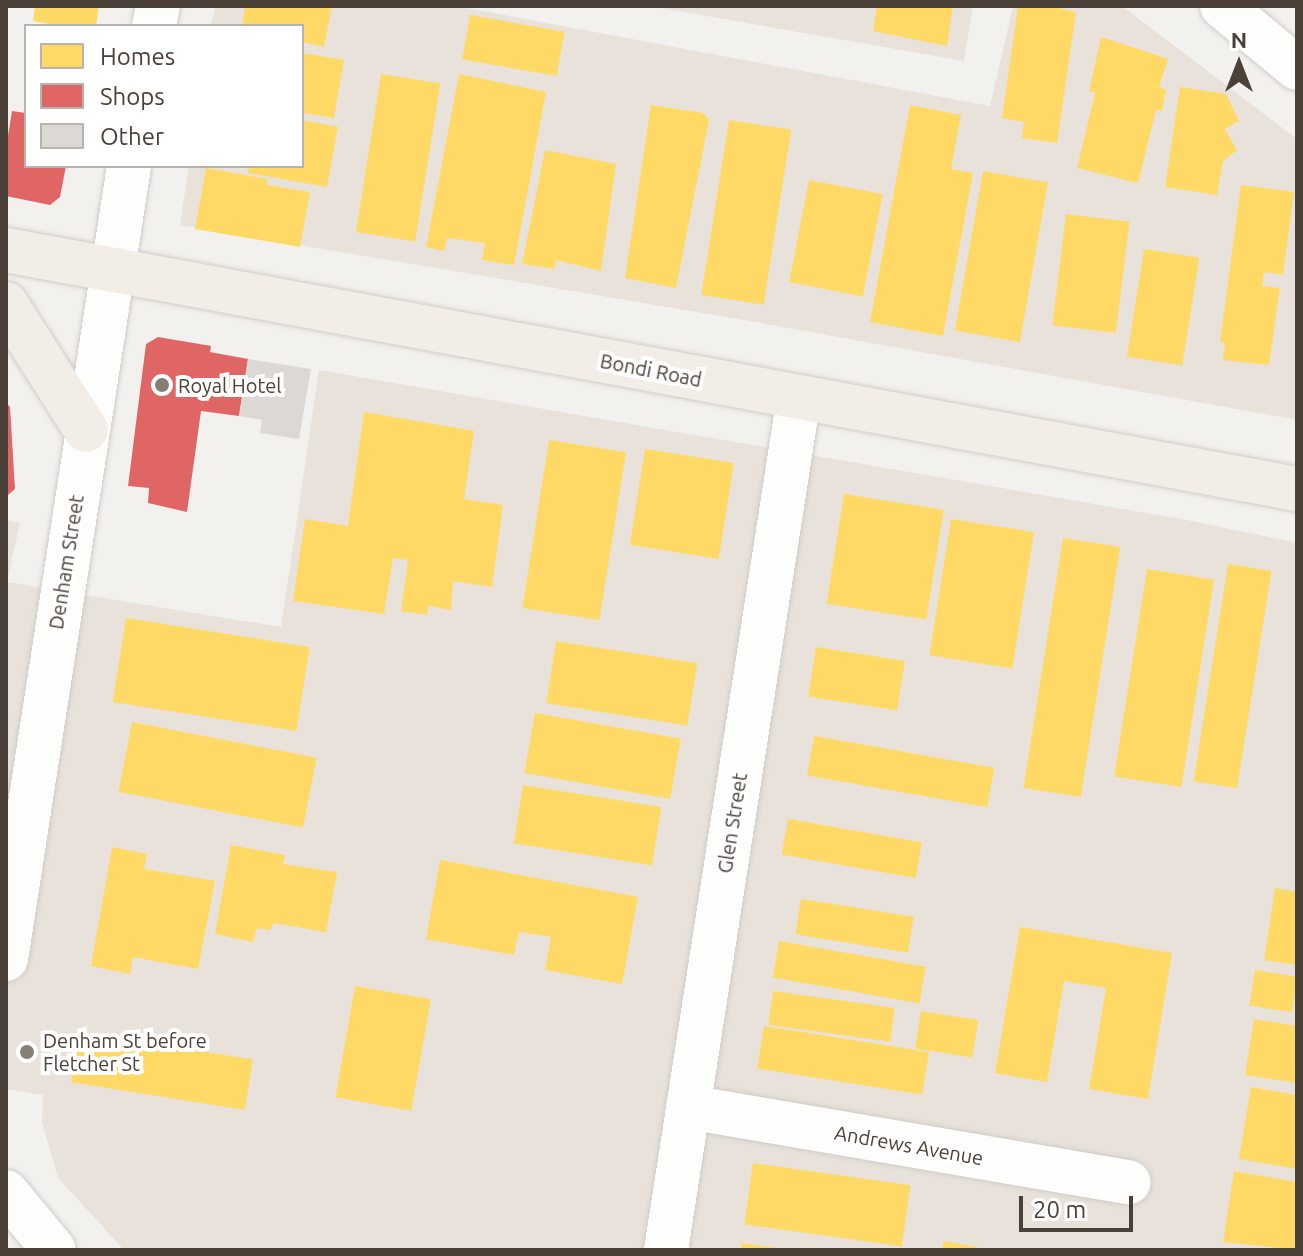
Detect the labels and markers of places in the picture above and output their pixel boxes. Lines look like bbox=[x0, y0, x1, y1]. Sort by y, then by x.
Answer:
place label: Royal Hotel bbox=[178, 373, 282, 397]
marker: Royal Hotel bbox=[153, 376, 171, 394]
place label: Denham St before Fletcher St bbox=[43, 1028, 207, 1075]
marker: Denham St before Fletcher St bbox=[18, 1043, 36, 1061]

